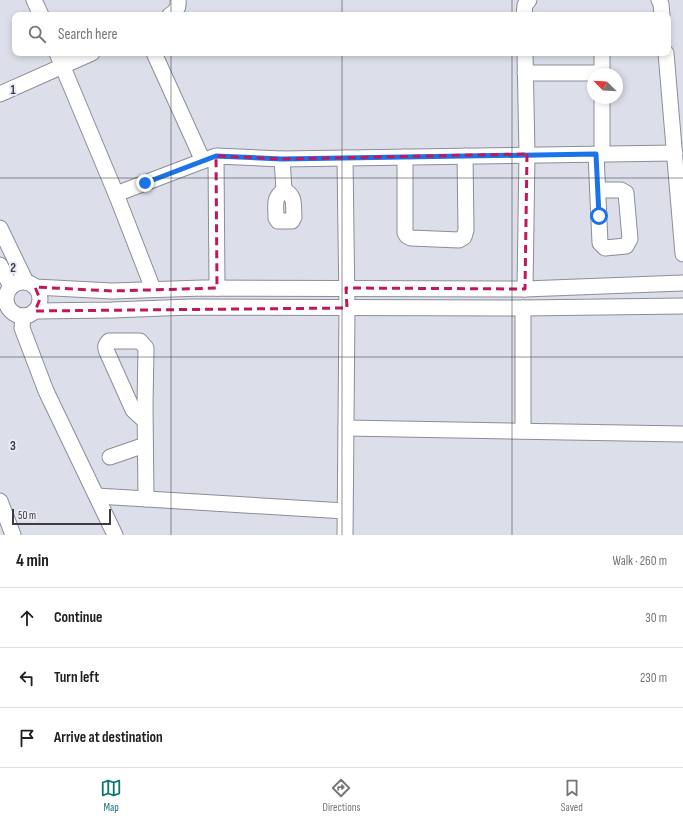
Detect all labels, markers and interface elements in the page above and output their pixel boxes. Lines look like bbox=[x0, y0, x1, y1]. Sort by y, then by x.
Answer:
search box bbox=[12, 12, 671, 56]
icon: search bbox=[26, 23, 48, 45]
text: Search here bbox=[58, 25, 118, 44]
north arrow bbox=[587, 68, 623, 104]
text: 1 bbox=[10, 82, 16, 98]
route end bbox=[136, 174, 154, 192]
route start bbox=[590, 207, 608, 225]
text: 2 bbox=[10, 260, 16, 276]
text: 3 bbox=[10, 438, 16, 454]
scale bar bbox=[12, 507, 111, 526]
text: 50 m bbox=[18, 509, 36, 522]
text: 4 min bbox=[16, 551, 49, 571]
text: Walk · 260 m bbox=[613, 553, 667, 569]
icon: ahead bbox=[16, 607, 38, 629]
text: Continue bbox=[54, 608, 103, 627]
text: 30 m bbox=[645, 610, 667, 626]
icon: left bbox=[16, 667, 38, 689]
text: Turn left bbox=[54, 668, 99, 687]
text: 230 m bbox=[640, 670, 667, 686]
icon: arrive bbox=[16, 727, 38, 749]
text: Arrive at destination bbox=[54, 728, 163, 747]
tab: Map bbox=[100, 777, 122, 814]
tab: Directions bbox=[323, 777, 360, 814]
tab: Saved bbox=[561, 777, 583, 814]

